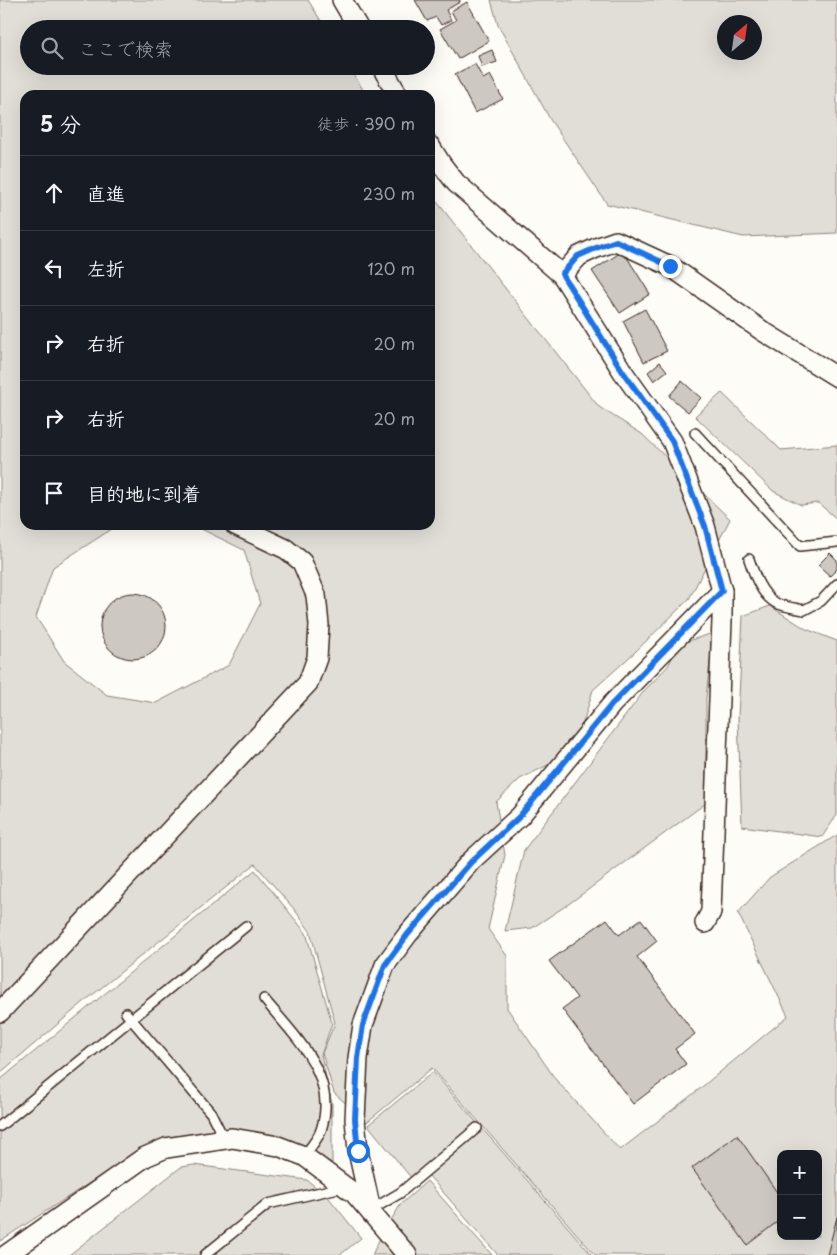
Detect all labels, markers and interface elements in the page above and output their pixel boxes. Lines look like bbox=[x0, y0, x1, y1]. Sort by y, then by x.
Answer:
north arrow bbox=[717, 15, 762, 60]
search box bbox=[20, 20, 435, 75]
icon: search bbox=[38, 34, 66, 62]
text: ここで検索 bbox=[78, 34, 173, 62]
text: 5 分 bbox=[40, 107, 81, 139]
text: 徒歩 · 390 m bbox=[317, 111, 415, 135]
icon: ahead bbox=[40, 179, 68, 207]
text: 直進 bbox=[87, 179, 125, 207]
text: 230 m bbox=[363, 181, 415, 205]
icon: left bbox=[40, 254, 68, 282]
text: 左折 bbox=[87, 254, 125, 282]
route end bbox=[659, 255, 682, 278]
text: 120 m bbox=[368, 256, 415, 280]
icon: right bbox=[40, 329, 68, 357]
text: 右折 bbox=[87, 329, 125, 357]
text: 20 m bbox=[374, 331, 415, 355]
icon: right bbox=[40, 404, 68, 432]
text: 右折 bbox=[87, 404, 125, 432]
text: 20 m bbox=[374, 406, 415, 430]
icon: arrive bbox=[40, 479, 68, 507]
text: 目的地に到着 bbox=[87, 479, 201, 507]
route start bbox=[347, 1140, 370, 1163]
map controls bbox=[777, 1150, 822, 1240]
button: + bbox=[777, 1150, 822, 1195]
button: − bbox=[777, 1195, 822, 1240]

